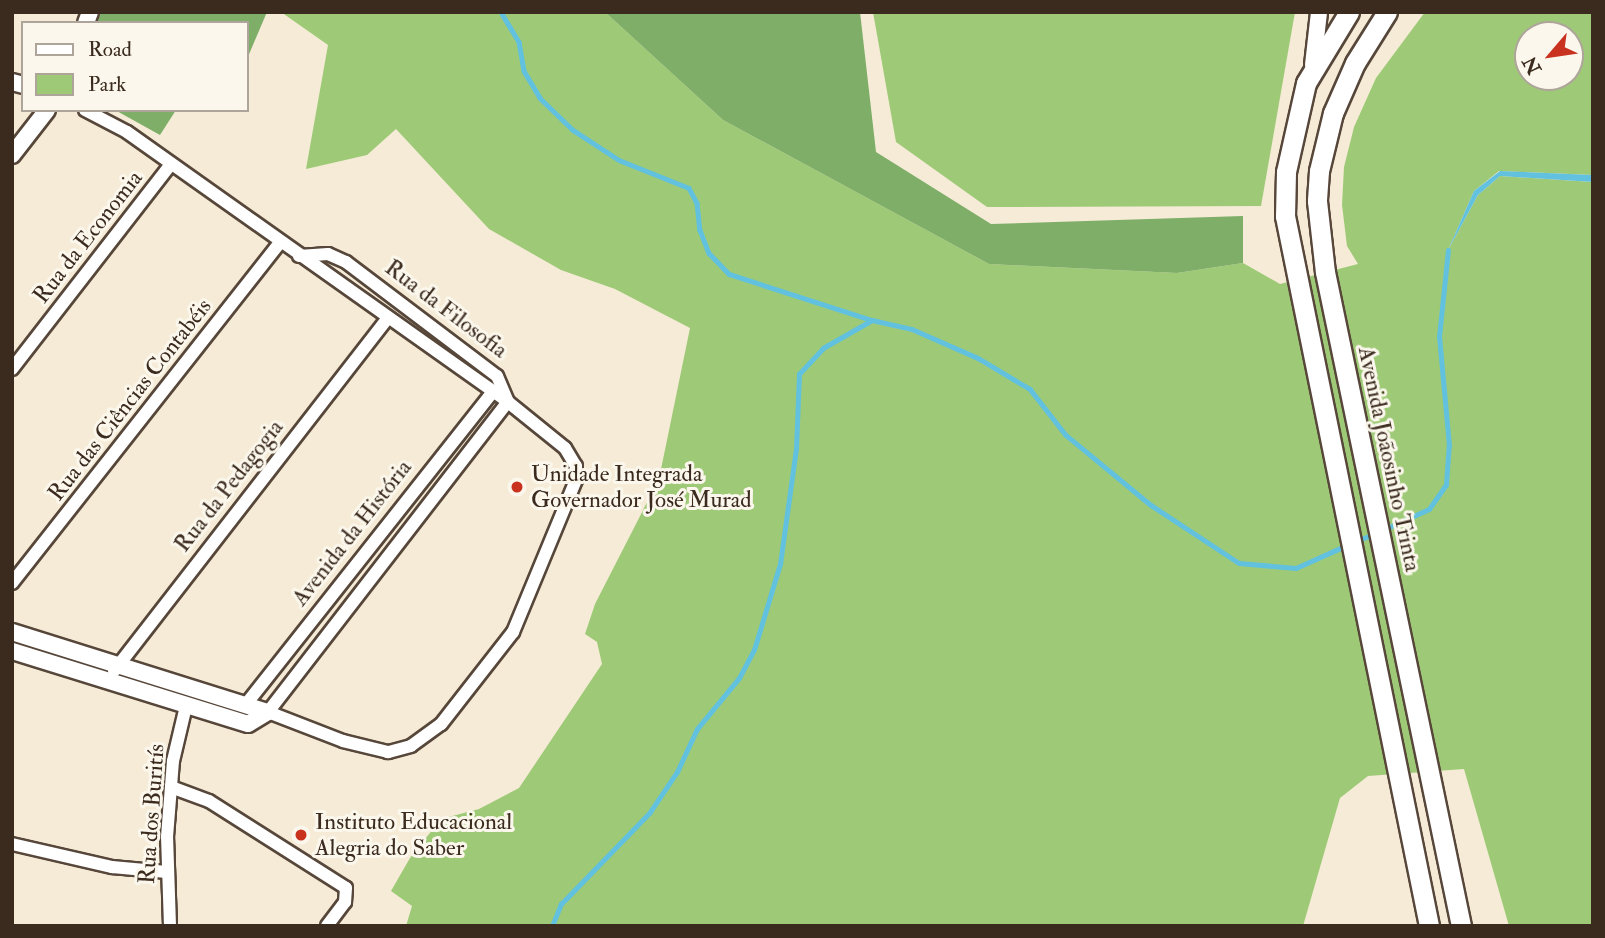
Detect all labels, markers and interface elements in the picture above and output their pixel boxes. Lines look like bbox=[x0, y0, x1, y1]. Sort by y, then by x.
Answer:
legend bbox=[21, 21, 248, 112]
north arrow bbox=[1514, 21, 1584, 91]
text: Road bbox=[88, 36, 132, 63]
text: N bbox=[1518, 52, 1547, 78]
text: Park bbox=[88, 71, 126, 98]
street label: Rua da Economia bbox=[28, 165, 148, 309]
street label: Rua da Filosofia bbox=[379, 254, 513, 364]
street label: Rua das Ciências Contabéis bbox=[42, 293, 218, 507]
street label: Avenida Joãosinho Trinta bbox=[1352, 344, 1426, 574]
street label: Rua da Pedagogia bbox=[169, 414, 289, 558]
street label: Avenida da História bbox=[286, 454, 418, 612]
place label: Unidade Integrada Governador José Murad bbox=[531, 460, 752, 514]
marker: Unidade Integrada Governador José Murad bbox=[509, 479, 525, 495]
street label: Rua dos Buritís bbox=[133, 743, 171, 885]
place label: Instituto Educacional Alegria do Saber bbox=[315, 808, 512, 862]
marker: Instituto Educacional Alegria do Saber bbox=[293, 827, 309, 843]

